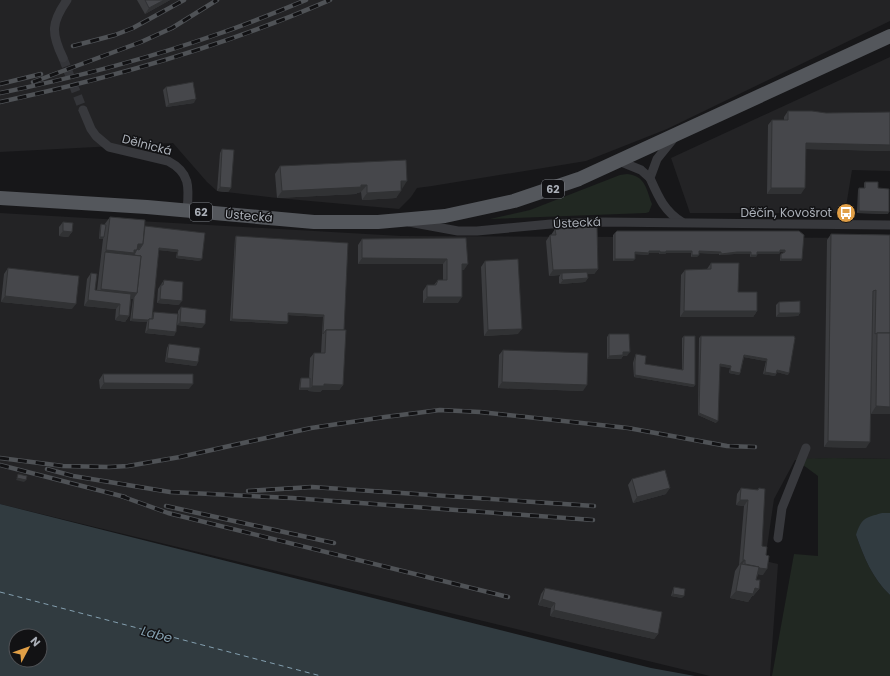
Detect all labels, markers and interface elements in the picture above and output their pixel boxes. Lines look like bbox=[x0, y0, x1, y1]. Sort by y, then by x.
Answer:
street label: Dělnická bbox=[120, 130, 174, 159]
road number: 62 bbox=[542, 180, 564, 198]
bus stop icon: Děčín, Kovošrot bbox=[835, 202, 857, 224]
road number: 62 bbox=[190, 203, 212, 221]
place label: Děčín, Kovošrot bbox=[741, 204, 832, 221]
street label: Ústecká bbox=[225, 205, 274, 226]
street label: Ústecká bbox=[553, 213, 601, 232]
water label: Labe bbox=[139, 621, 174, 648]
north arrow bbox=[8, 628, 48, 668]
text: N bbox=[27, 633, 44, 650]

